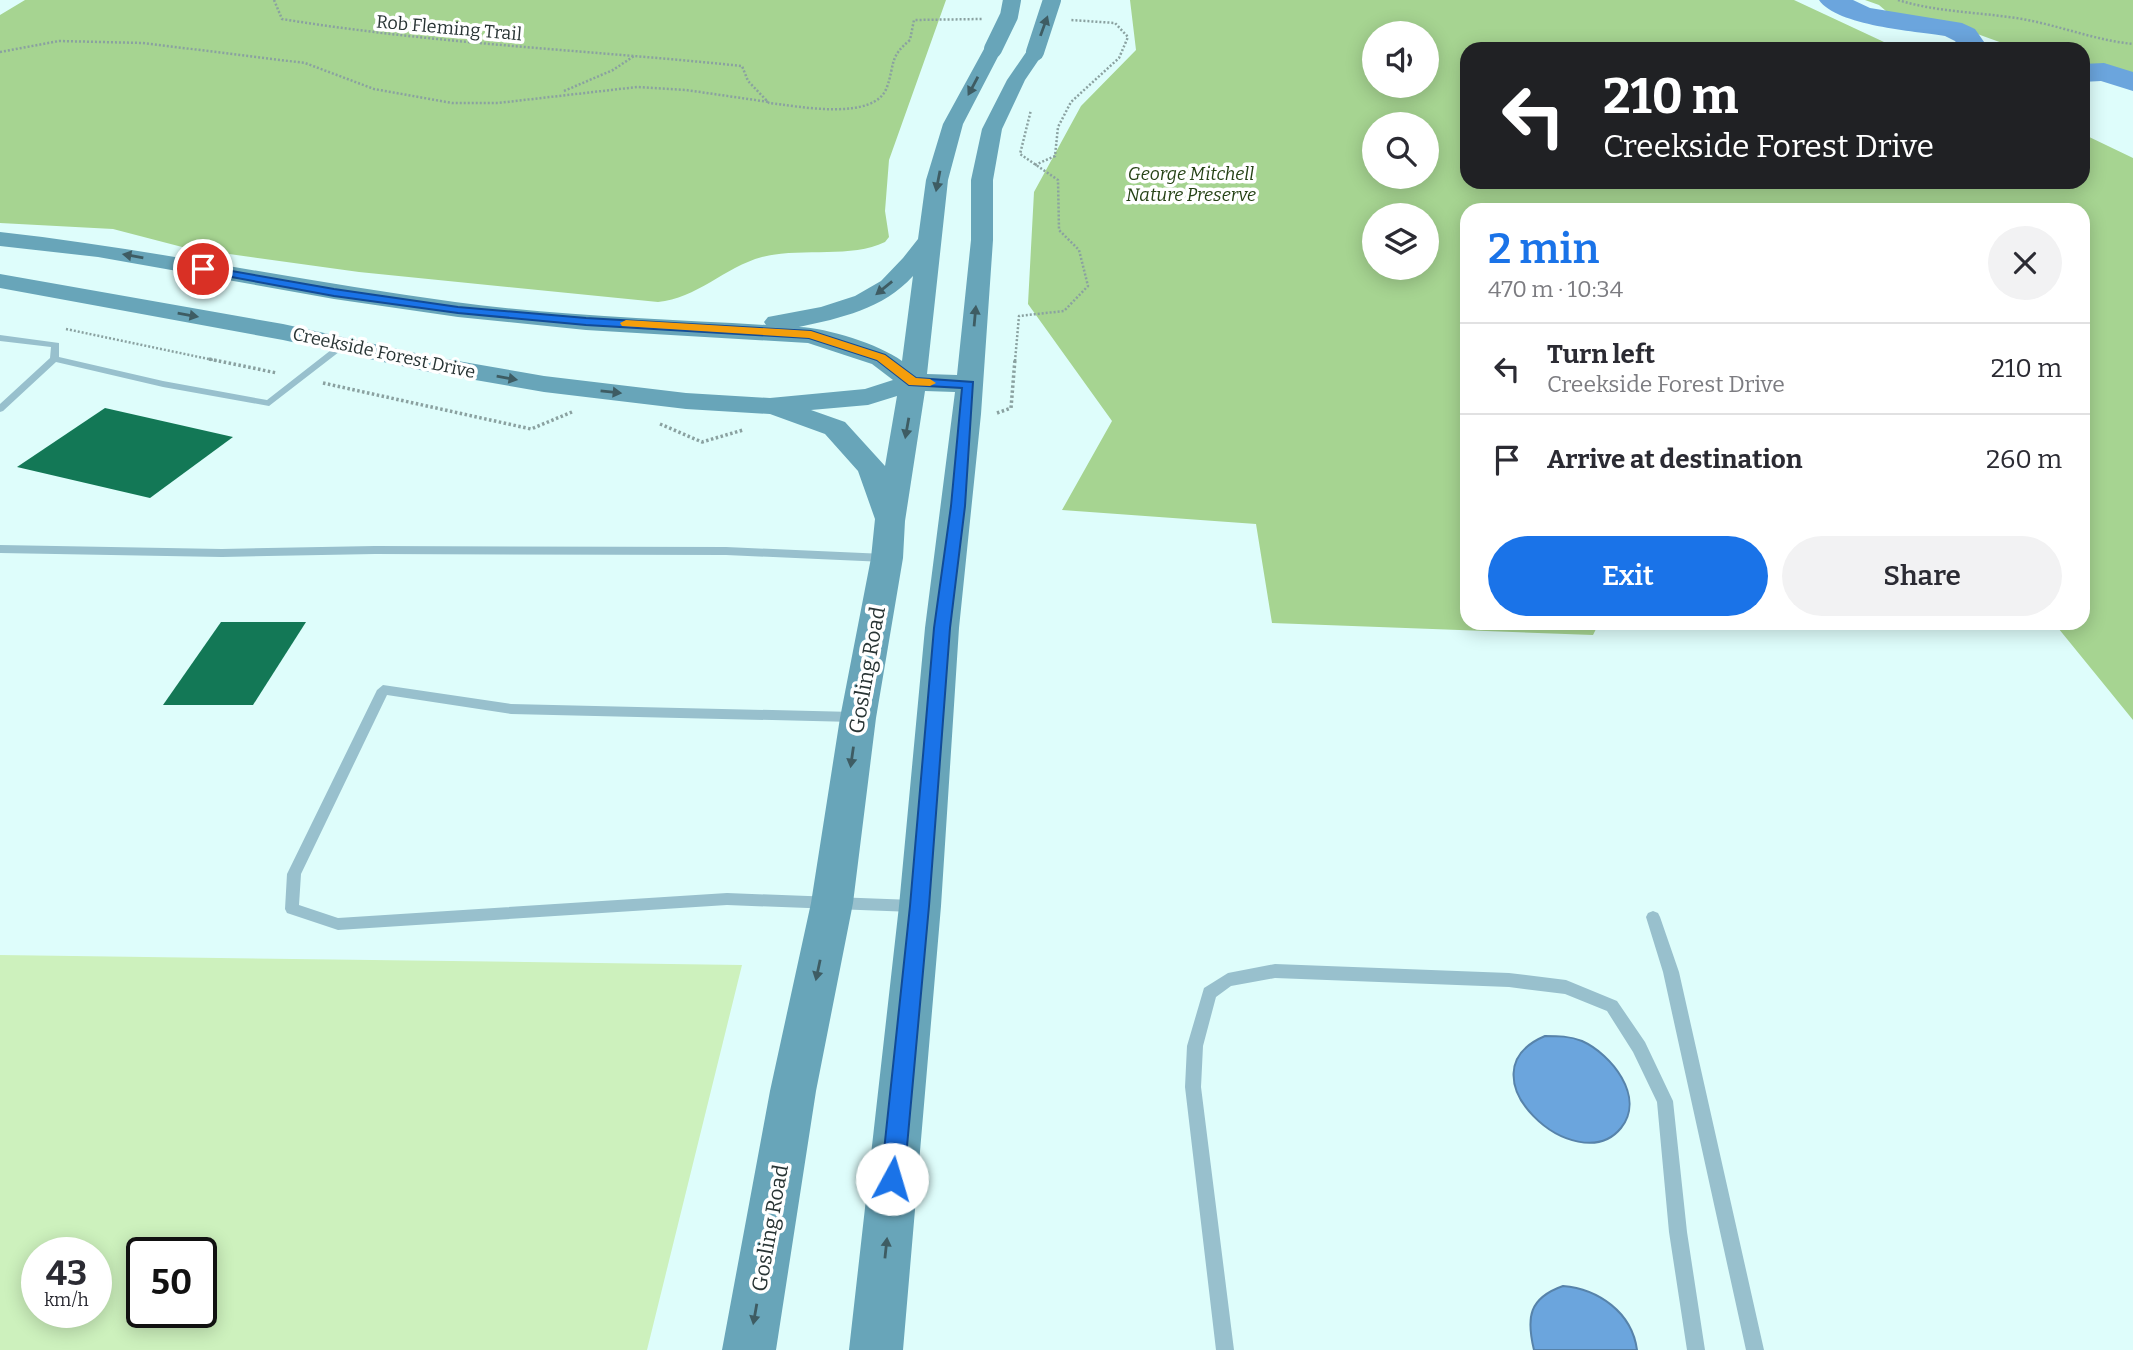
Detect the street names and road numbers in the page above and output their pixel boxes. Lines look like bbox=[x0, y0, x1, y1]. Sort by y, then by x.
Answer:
street label: Rob Fleming Trail bbox=[375, 11, 523, 45]
street label: Creekside Forest Drive bbox=[291, 323, 477, 383]
street label: Gosling Road bbox=[843, 604, 891, 736]
street label: Gosling Road bbox=[746, 1162, 794, 1294]

